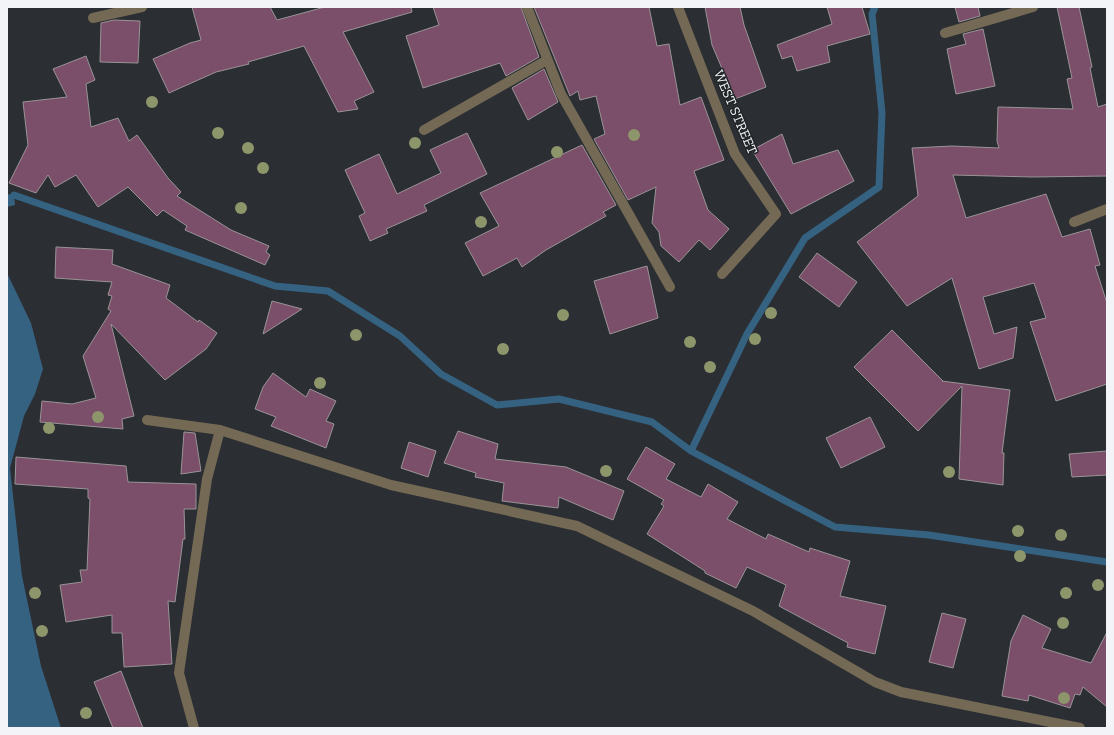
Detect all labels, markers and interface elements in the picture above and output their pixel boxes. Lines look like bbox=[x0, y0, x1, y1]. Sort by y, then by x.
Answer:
street label: WEST STREET bbox=[710, 67, 761, 157]

